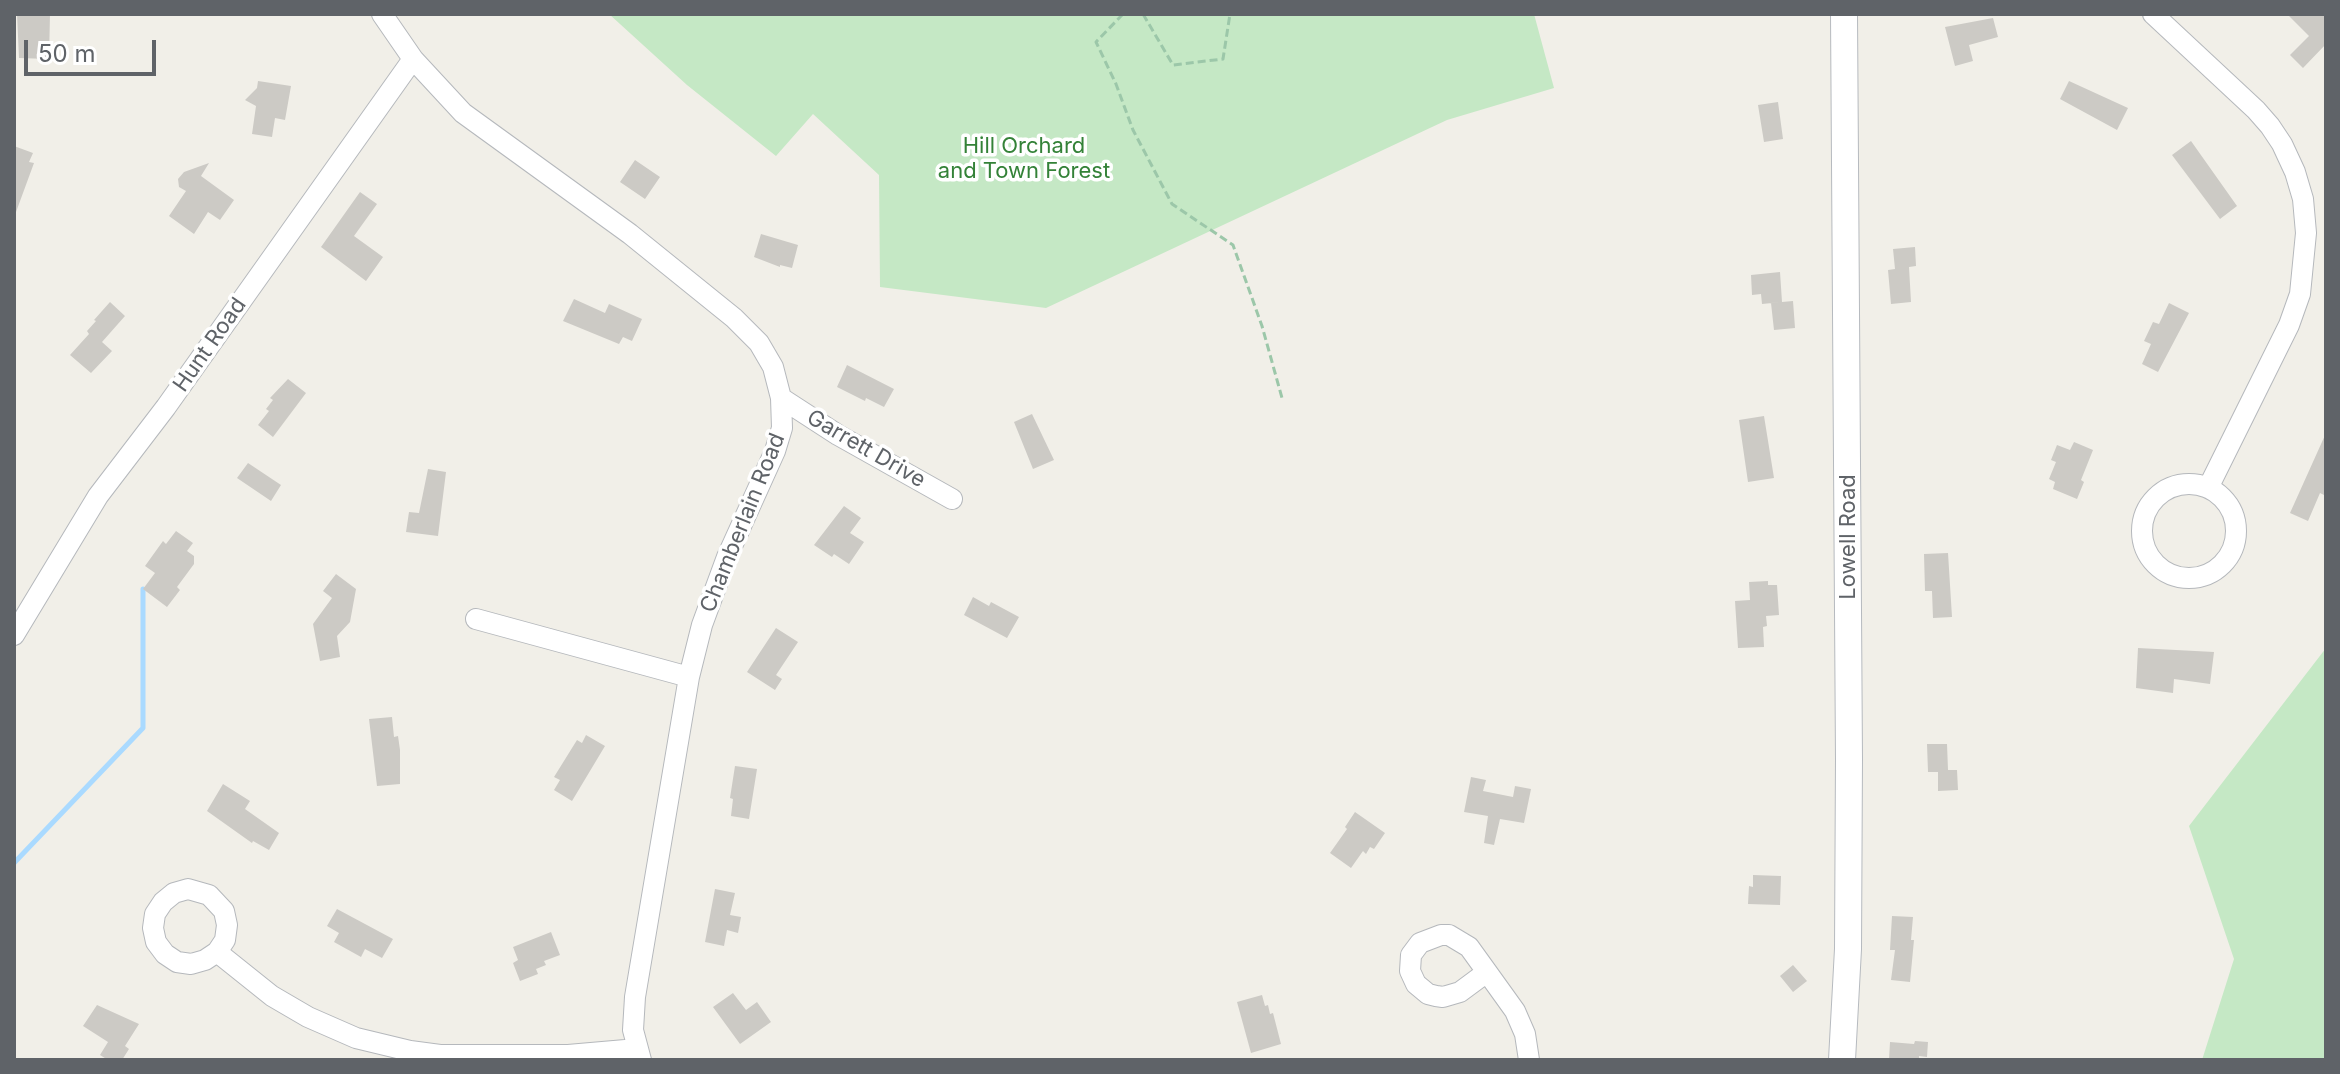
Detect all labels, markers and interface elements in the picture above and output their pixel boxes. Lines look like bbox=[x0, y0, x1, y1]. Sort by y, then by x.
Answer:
scale bar bbox=[28, 24, 160, 74]
text: 50 m bbox=[38, 39, 96, 68]
park label: Hill Orchard and Town Forest bbox=[938, 133, 1110, 184]
street label: Hunt Road bbox=[168, 293, 252, 397]
street label: Garrett Drive bbox=[802, 404, 930, 494]
street label: Chamberlain Road bbox=[695, 430, 791, 616]
street label: Lowell Road bbox=[1835, 474, 1861, 600]

